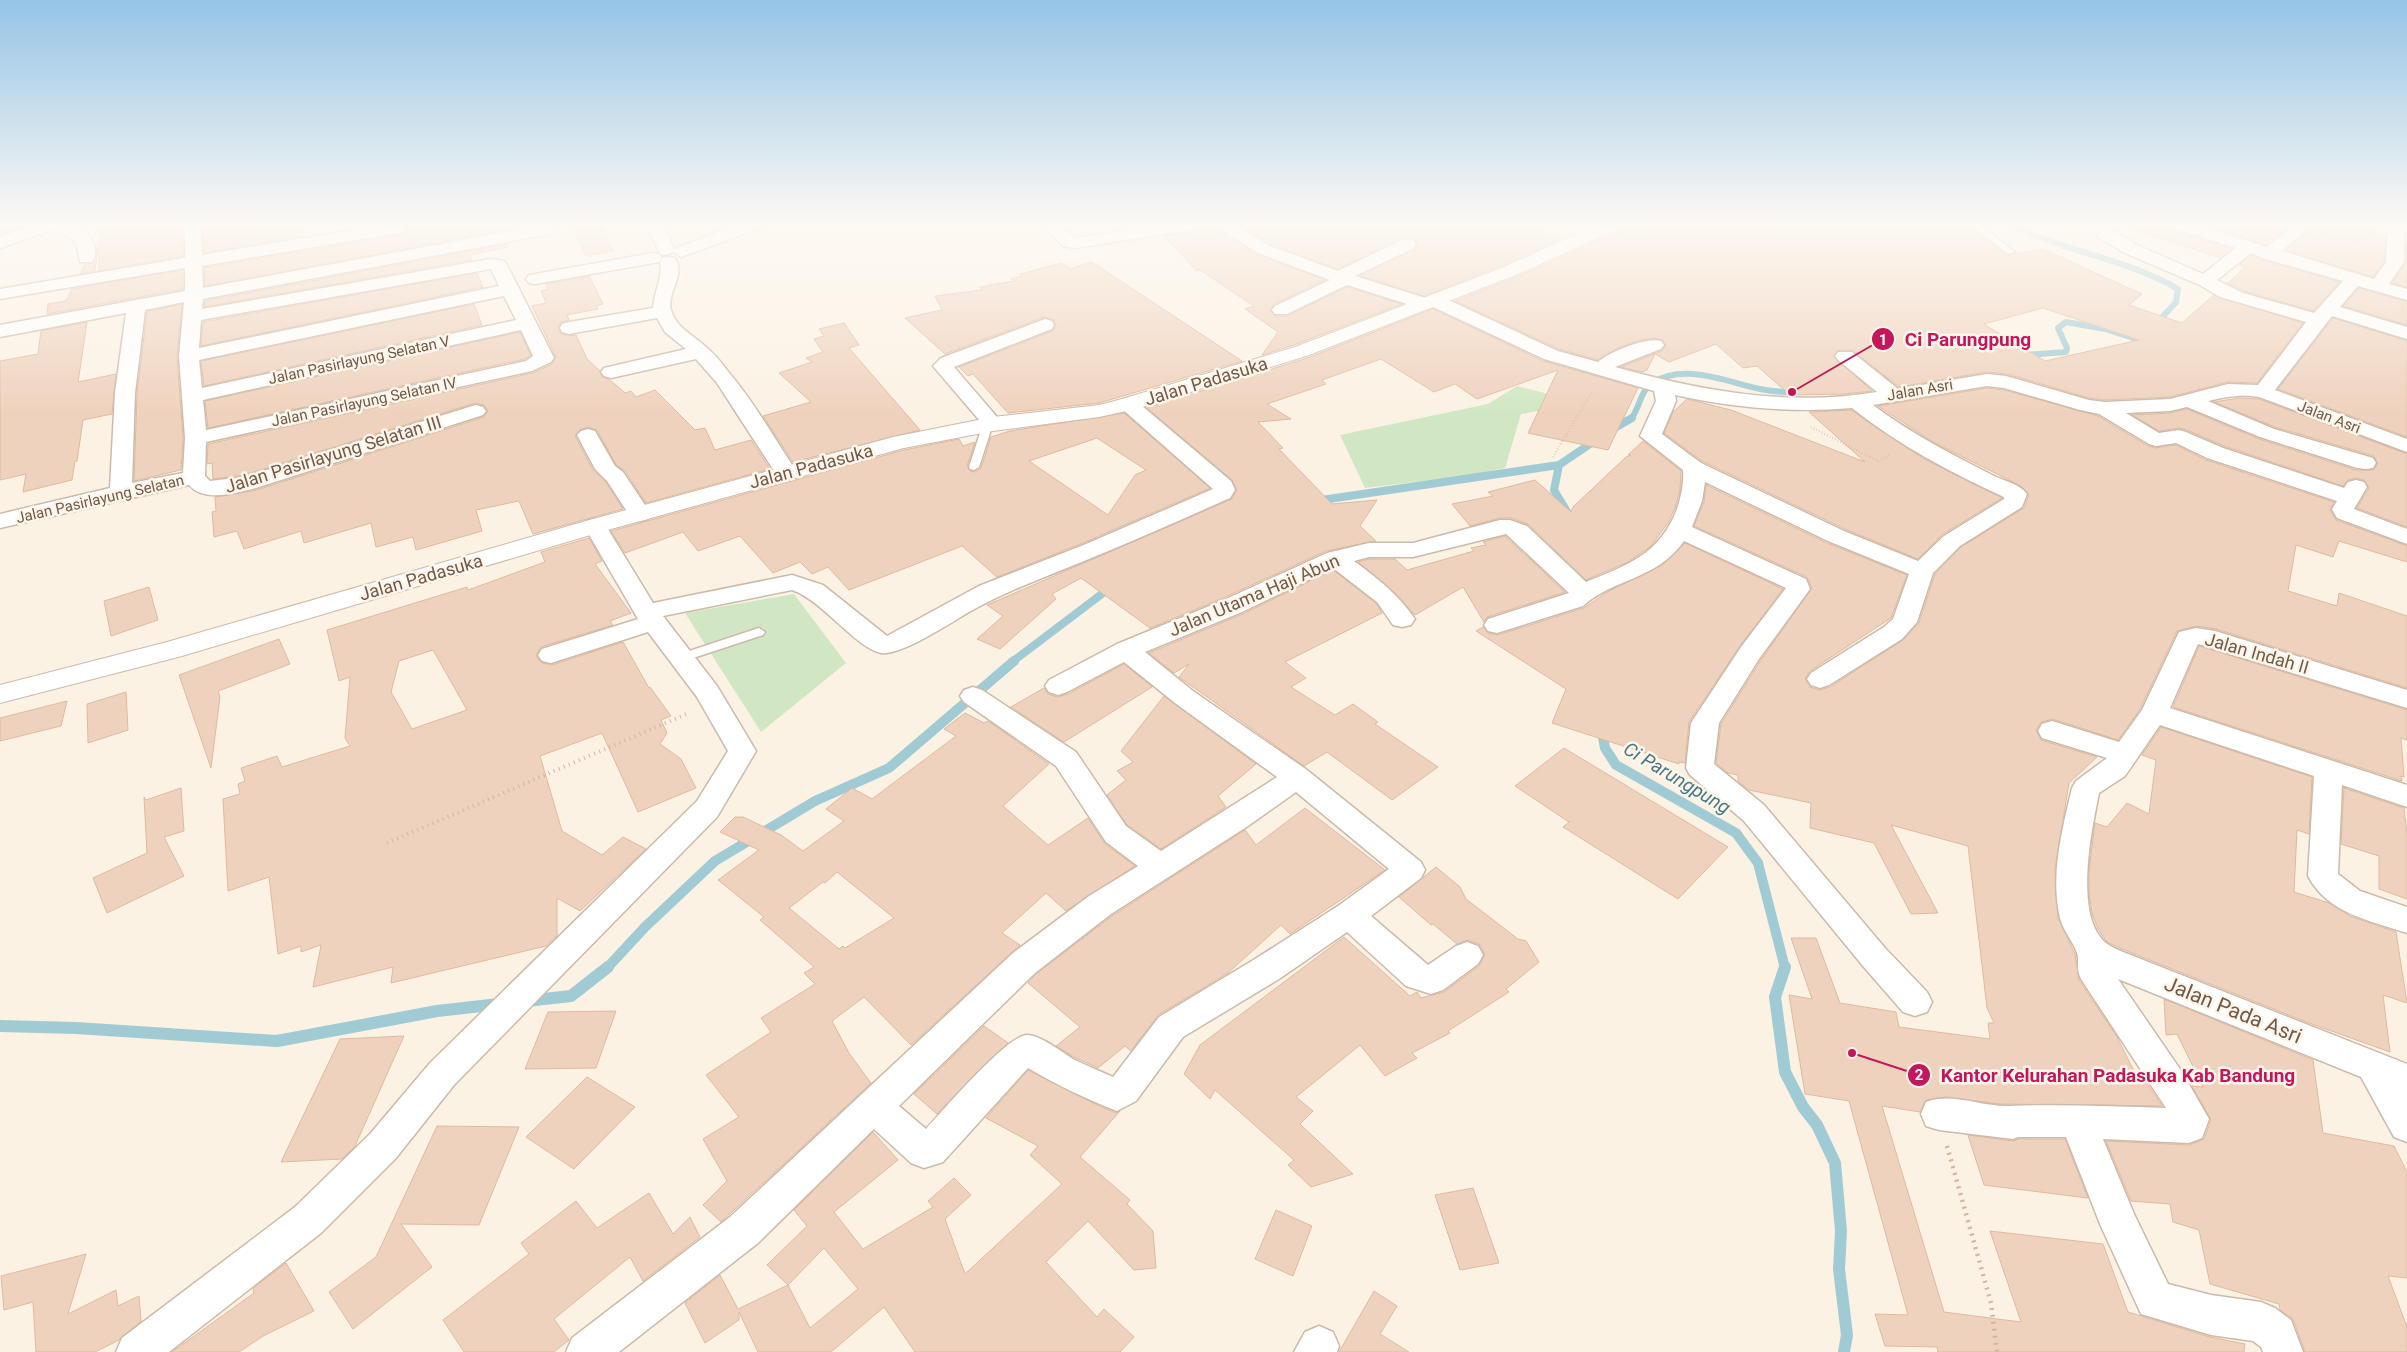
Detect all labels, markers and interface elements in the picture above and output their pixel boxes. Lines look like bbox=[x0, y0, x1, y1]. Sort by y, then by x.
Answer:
callout: Ci Parungpung bbox=[1870, 322, 2042, 356]
text: Ci Parungpung bbox=[1905, 328, 2031, 351]
text: 1 bbox=[1879, 331, 1887, 349]
street label: Jalan Pasirlayung Selatan V bbox=[267, 332, 452, 388]
street label: Jalan Padasuka bbox=[1142, 352, 1270, 410]
street label: Jalan Pasirlayung Selatan IV bbox=[270, 373, 459, 430]
street label: Jalan Asri bbox=[1886, 375, 1954, 405]
street label: Jalan Asri bbox=[2295, 397, 2363, 437]
street label: Jalan Pasirlayung Selatan III bbox=[222, 411, 444, 497]
street label: Jalan Padasuka bbox=[747, 439, 875, 493]
street label: Jalan Pasirlayung Selatan bbox=[14, 471, 186, 527]
street label: Jalan Padasuka bbox=[357, 549, 485, 605]
street label: Jalan Utama Haji Abun bbox=[1166, 550, 1342, 640]
street label: Jalan Indah II bbox=[2203, 628, 2311, 678]
water label: Ci Parungpung bbox=[1619, 737, 1735, 819]
street label: Jalan Pada Asri bbox=[2161, 972, 2305, 1048]
callout: Kantor Kelurahan Padasuka Kab Bandung bbox=[1906, 1058, 2306, 1092]
text: Kantor Kelurahan Padasuka Kab Bandung bbox=[1941, 1064, 2295, 1087]
text: 2 bbox=[1915, 1066, 1924, 1084]

